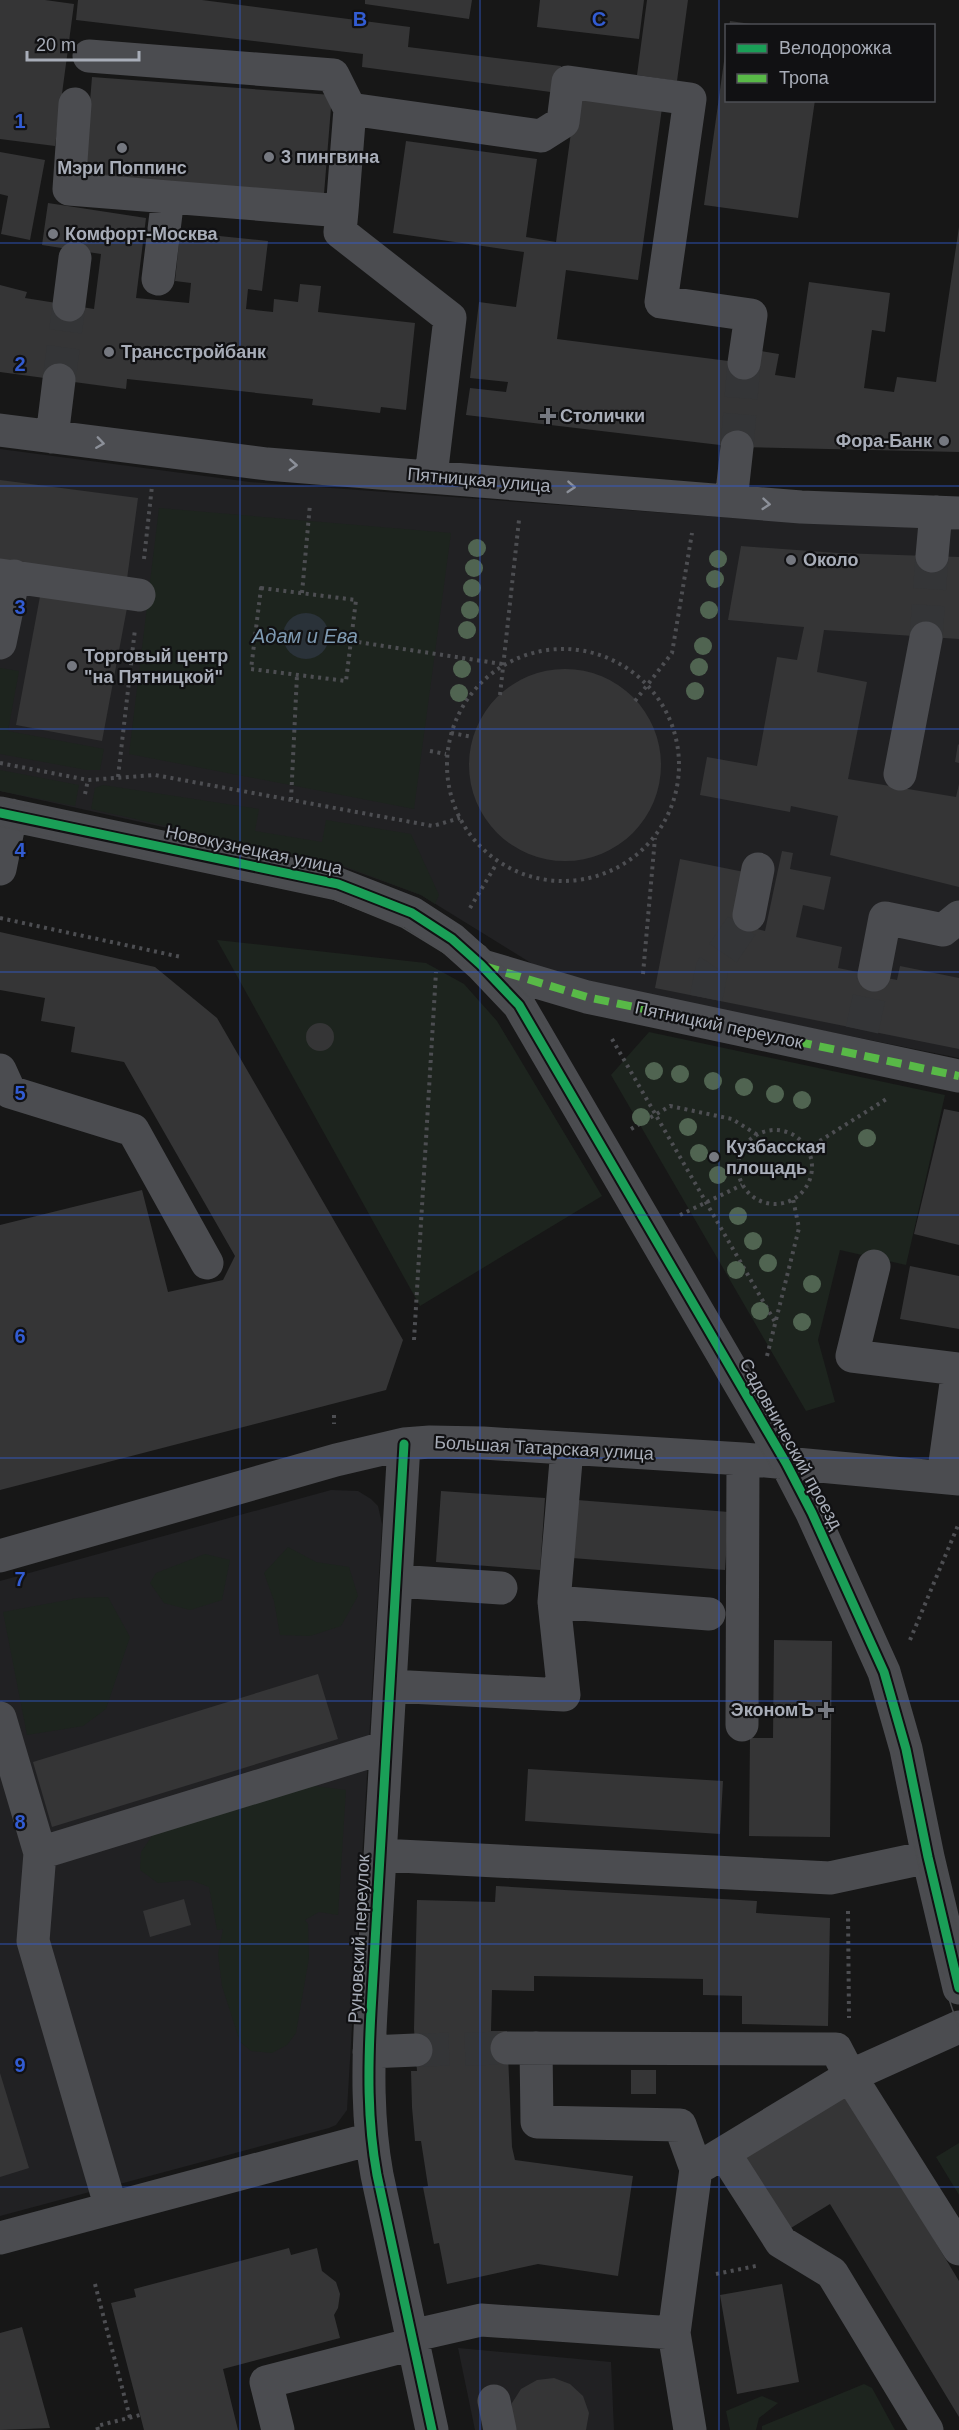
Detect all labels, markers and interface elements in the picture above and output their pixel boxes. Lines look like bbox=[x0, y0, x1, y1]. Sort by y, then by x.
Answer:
text: B bbox=[353, 8, 367, 30]
text: C bbox=[592, 8, 606, 30]
scale bar bbox=[27, 24, 140, 62]
legend bbox=[725, 24, 935, 102]
text: 20 m bbox=[36, 35, 76, 55]
text: Велодорожка bbox=[779, 38, 892, 58]
text: Тропа bbox=[779, 68, 830, 88]
text: 1 bbox=[14, 110, 26, 132]
marker: Мэри Поппинс bbox=[115, 141, 129, 155]
place label: 3 пингвина bbox=[281, 147, 380, 167]
marker: 3 пингвина bbox=[262, 150, 276, 164]
place label: Мэри Поппинс bbox=[57, 158, 187, 178]
place label: Комфорт-Москва bbox=[65, 224, 218, 244]
marker: Комфорт-Москва bbox=[46, 227, 60, 241]
place label: Трансстройбанк bbox=[121, 342, 267, 362]
marker: Трансстройбанк bbox=[102, 345, 116, 359]
text: 2 bbox=[14, 353, 26, 375]
place label: Столички bbox=[560, 406, 645, 426]
marker: Столички bbox=[541, 409, 555, 423]
place label: Фора-Банк bbox=[836, 431, 933, 451]
marker: Фора-Банк bbox=[937, 434, 951, 448]
one-way arrow bbox=[95, 437, 104, 449]
one-way arrow bbox=[289, 459, 298, 472]
street label: Пятницкая улица bbox=[407, 464, 552, 496]
one-way arrow bbox=[567, 480, 576, 493]
one-way arrow bbox=[761, 497, 770, 510]
place label: Около bbox=[803, 550, 859, 570]
marker: Около bbox=[784, 553, 798, 567]
text: 3 bbox=[14, 596, 26, 618]
water label: Адам и Ева bbox=[251, 625, 358, 647]
place label: Торговый центр "на Пятницкой" bbox=[84, 646, 228, 687]
marker: Торговый центр "на Пятницкой" bbox=[65, 659, 79, 673]
street label: Новокузнецкая улица bbox=[164, 821, 345, 879]
text: 4 bbox=[14, 839, 26, 861]
street label: Пятницкий переулок bbox=[633, 997, 805, 1053]
text: 5 bbox=[14, 1082, 26, 1104]
place label: Кузбасская площадь bbox=[726, 1137, 826, 1178]
marker: Кузбасская площадь bbox=[707, 1150, 721, 1164]
text: 6 bbox=[14, 1325, 26, 1347]
street label: Садовнический проезд bbox=[736, 1355, 847, 1533]
street label: Большая Татарская улица bbox=[434, 1432, 655, 1464]
text: 7 bbox=[14, 1568, 26, 1590]
place label: ЭкономЪ bbox=[731, 1700, 814, 1720]
marker: ЭкономЪ bbox=[819, 1703, 833, 1717]
text: 8 bbox=[14, 1811, 26, 1833]
street label: Руновский переулок bbox=[345, 1854, 373, 2024]
text: 9 bbox=[14, 2054, 26, 2076]

